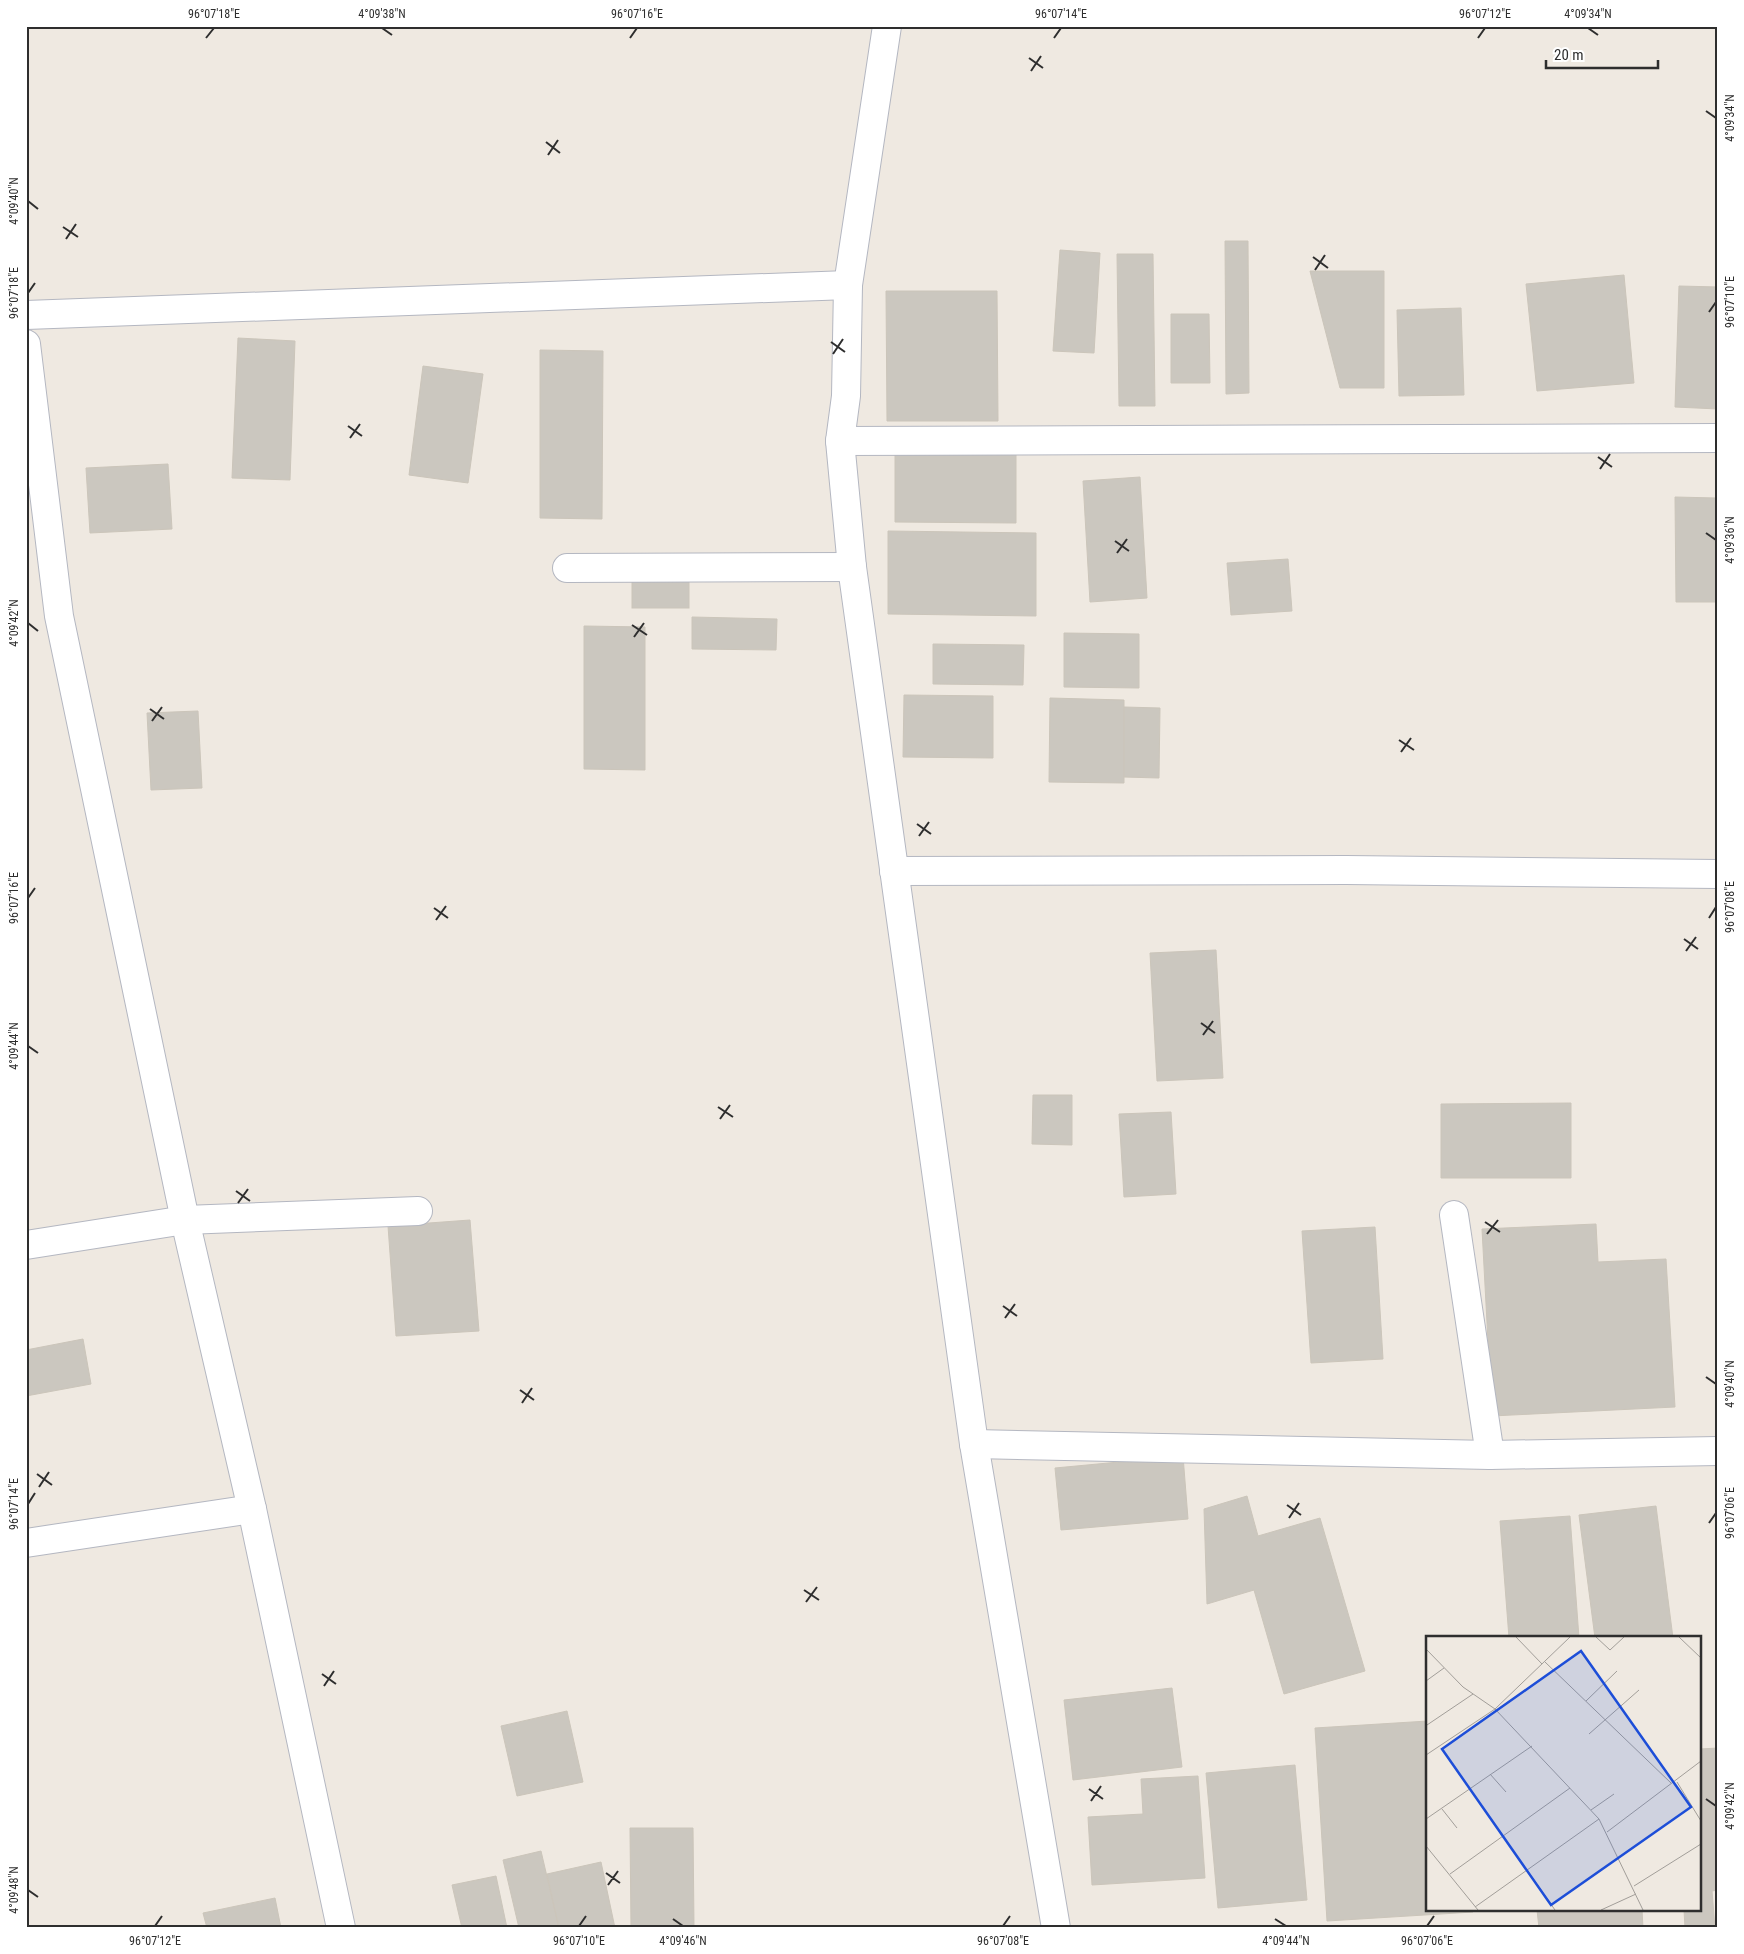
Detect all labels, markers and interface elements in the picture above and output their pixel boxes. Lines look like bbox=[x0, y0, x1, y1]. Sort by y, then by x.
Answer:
text: 96°07'18"E bbox=[188, 7, 240, 21]
text: 4°09'38"N bbox=[358, 7, 406, 21]
text: 96°07'16"E bbox=[611, 7, 663, 21]
text: 96°07'14"E bbox=[1035, 7, 1087, 21]
text: 96°07'12"E bbox=[1459, 7, 1511, 21]
text: 4°09'34"N bbox=[1564, 7, 1612, 21]
scale bar bbox=[1546, 38, 1659, 70]
text: 20 m bbox=[1554, 46, 1584, 64]
text: 4°09'34"N bbox=[1723, 94, 1737, 142]
text: 4°09'40"N bbox=[7, 177, 21, 225]
text: 96°07'18"E bbox=[7, 267, 21, 319]
text: 96°07'10"E bbox=[1723, 276, 1737, 328]
text: 4°09'36"N bbox=[1723, 516, 1737, 564]
text: 4°09'42"N bbox=[7, 599, 21, 647]
text: 96°07'16"E bbox=[7, 872, 21, 924]
text: 96°07'08"E bbox=[1723, 881, 1737, 933]
text: 4°09'44"N bbox=[7, 1022, 21, 1070]
text: 4°09'40"N bbox=[1723, 1360, 1737, 1408]
text: 96°07'14"E bbox=[7, 1478, 21, 1530]
text: 96°07'06"E bbox=[1723, 1487, 1737, 1539]
inset map bbox=[1426, 1636, 1702, 1912]
text: 4°09'42"N bbox=[1723, 1782, 1737, 1830]
text: 4°09'48"N bbox=[7, 1866, 21, 1914]
text: 96°07'12"E bbox=[129, 1934, 181, 1948]
text: 96°07'10"E bbox=[553, 1934, 605, 1948]
text: 4°09'46"N bbox=[659, 1934, 707, 1948]
text: 96°07'08"E bbox=[977, 1934, 1029, 1948]
text: 4°09'44"N bbox=[1262, 1934, 1310, 1948]
text: 96°07'06"E bbox=[1401, 1934, 1453, 1948]

